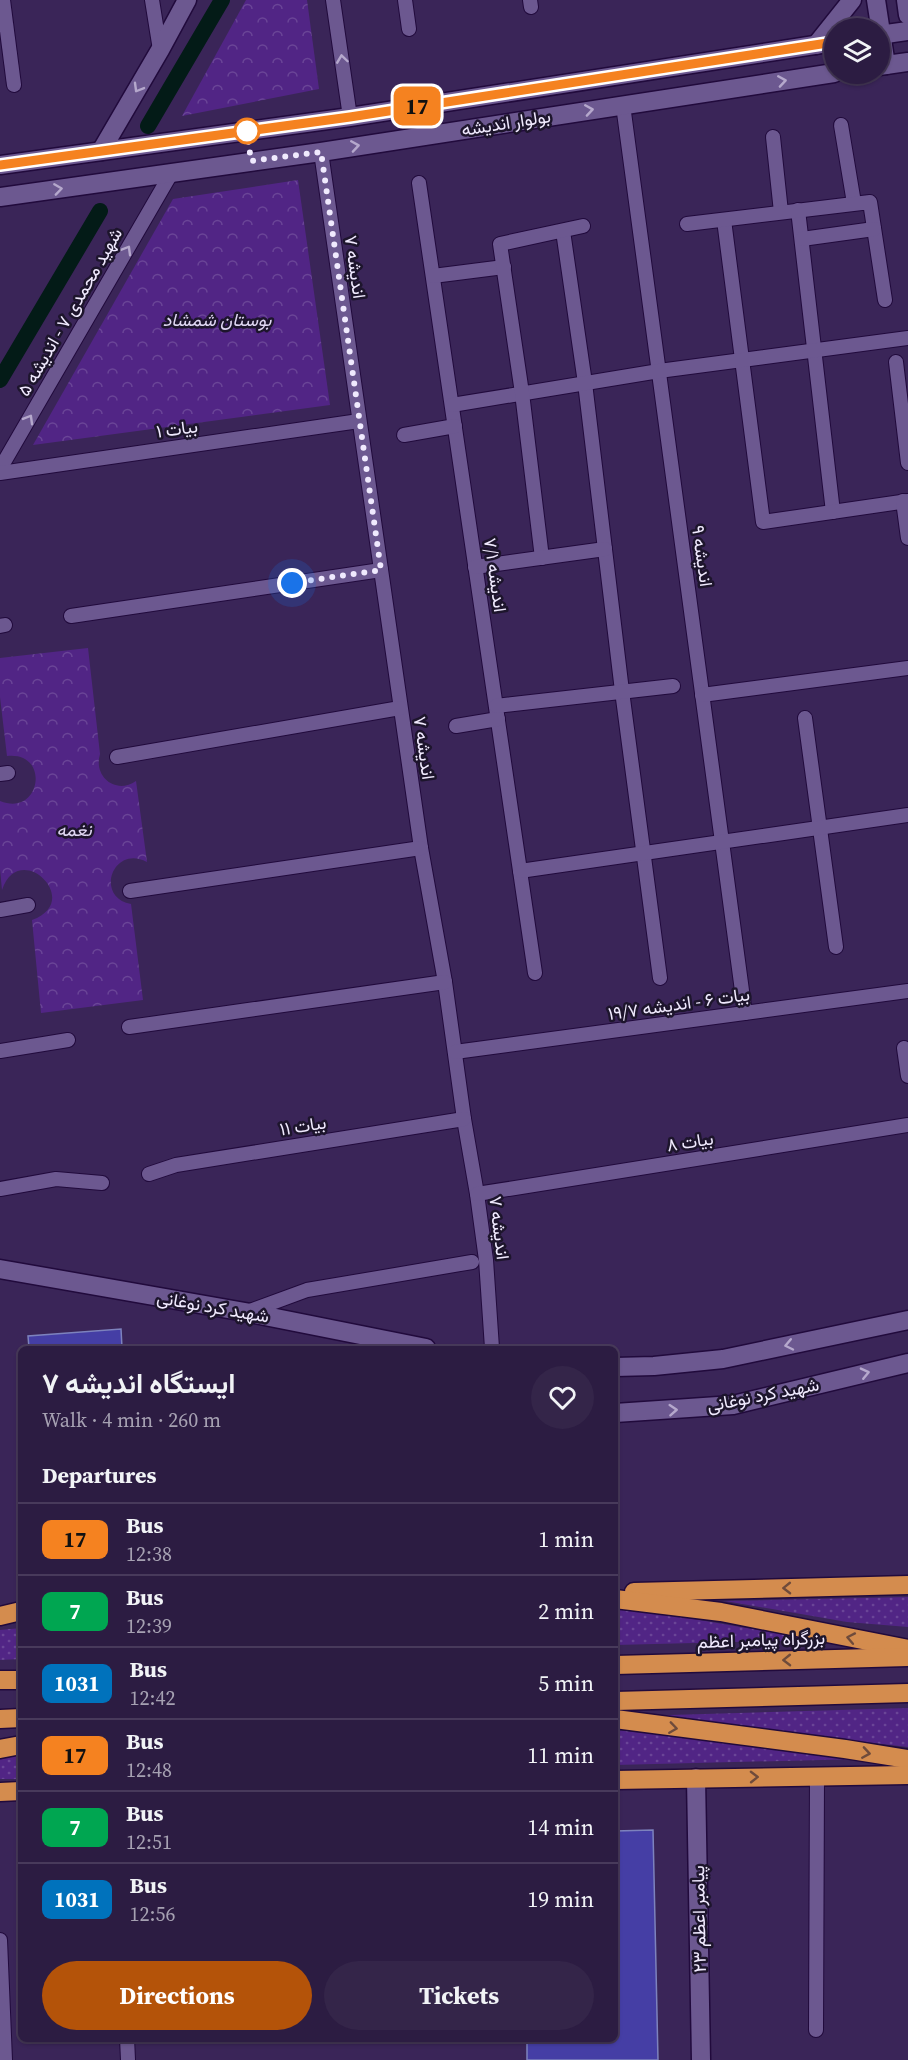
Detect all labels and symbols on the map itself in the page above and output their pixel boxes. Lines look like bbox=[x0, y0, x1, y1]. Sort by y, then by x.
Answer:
one-way arrow bbox=[336, 54, 348, 64]
one-way arrow bbox=[777, 75, 787, 87]
one-way arrow bbox=[133, 82, 145, 92]
line badge: 17 bbox=[390, 86, 444, 126]
street label: بولوار اندیشه bbox=[459, 103, 552, 142]
one-way arrow bbox=[585, 105, 594, 117]
unlabelled marker bbox=[234, 118, 260, 144]
one-way arrow bbox=[350, 141, 360, 153]
one-way arrow bbox=[53, 183, 63, 195]
street label: شهید محمدی ۷ - اندیشه ۵ bbox=[11, 223, 128, 401]
street label: اندیشه ۷ bbox=[339, 234, 372, 300]
one-way arrow bbox=[120, 246, 131, 256]
park label: بوستان شمشاد bbox=[163, 307, 272, 332]
street label: بیات ۱ bbox=[155, 413, 199, 444]
one-way arrow bbox=[22, 414, 34, 425]
street label: اندیشه ۹ bbox=[686, 524, 719, 588]
street label: اندیشه ۷/۱ bbox=[478, 536, 513, 614]
your location bbox=[277, 568, 307, 598]
street label: اندیشه ۷ bbox=[408, 715, 441, 781]
park label: نغمه bbox=[56, 817, 92, 842]
street label: بیات ۶ - اندیشه ۱۹/۷ bbox=[606, 981, 751, 1026]
street label: بیات ۱۱ bbox=[278, 1109, 328, 1142]
street label: بیات ۸ bbox=[665, 1125, 715, 1158]
street label: اندیشه ۷ bbox=[483, 1195, 516, 1261]
street label: شهید کرد نوغانی bbox=[155, 1284, 271, 1329]
one-way arrow bbox=[784, 1338, 794, 1351]
one-way arrow bbox=[859, 1368, 869, 1381]
street label: شهید کرد نوغانی bbox=[705, 1371, 821, 1418]
one-way arrow bbox=[669, 1403, 678, 1416]
one-way arrow bbox=[782, 1582, 791, 1594]
street label: بزرگراه پیامبر اعظم bbox=[696, 1625, 826, 1654]
one-way arrow bbox=[846, 1632, 855, 1644]
one-way arrow bbox=[782, 1653, 791, 1666]
one-way arrow bbox=[668, 1721, 678, 1733]
one-way arrow bbox=[862, 1746, 871, 1758]
one-way arrow bbox=[750, 1771, 759, 1784]
street label: پیامبر اعظم ۲۳ bbox=[685, 1865, 712, 1973]

